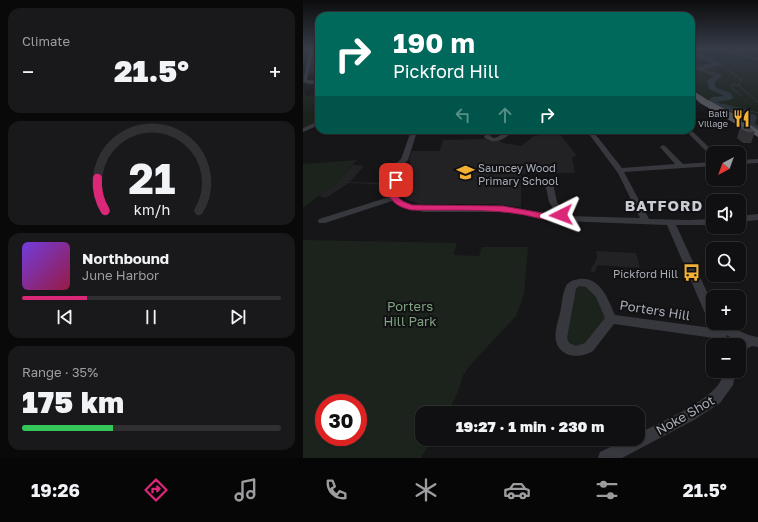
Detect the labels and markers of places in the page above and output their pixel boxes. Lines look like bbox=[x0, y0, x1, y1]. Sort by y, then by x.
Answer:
place label: Balti Village bbox=[698, 108, 728, 129]
restaurant icon: Balti Village bbox=[731, 108, 751, 128]
place label: Sauncey Wood Primary School bbox=[478, 161, 559, 187]
pin bbox=[379, 163, 413, 197]
school or university icon: Sauncey Wood Primary School bbox=[455, 163, 475, 183]
bus stop icon: Pickford Hill bbox=[681, 263, 701, 283]
place label: Pickford Hill bbox=[613, 267, 678, 280]

